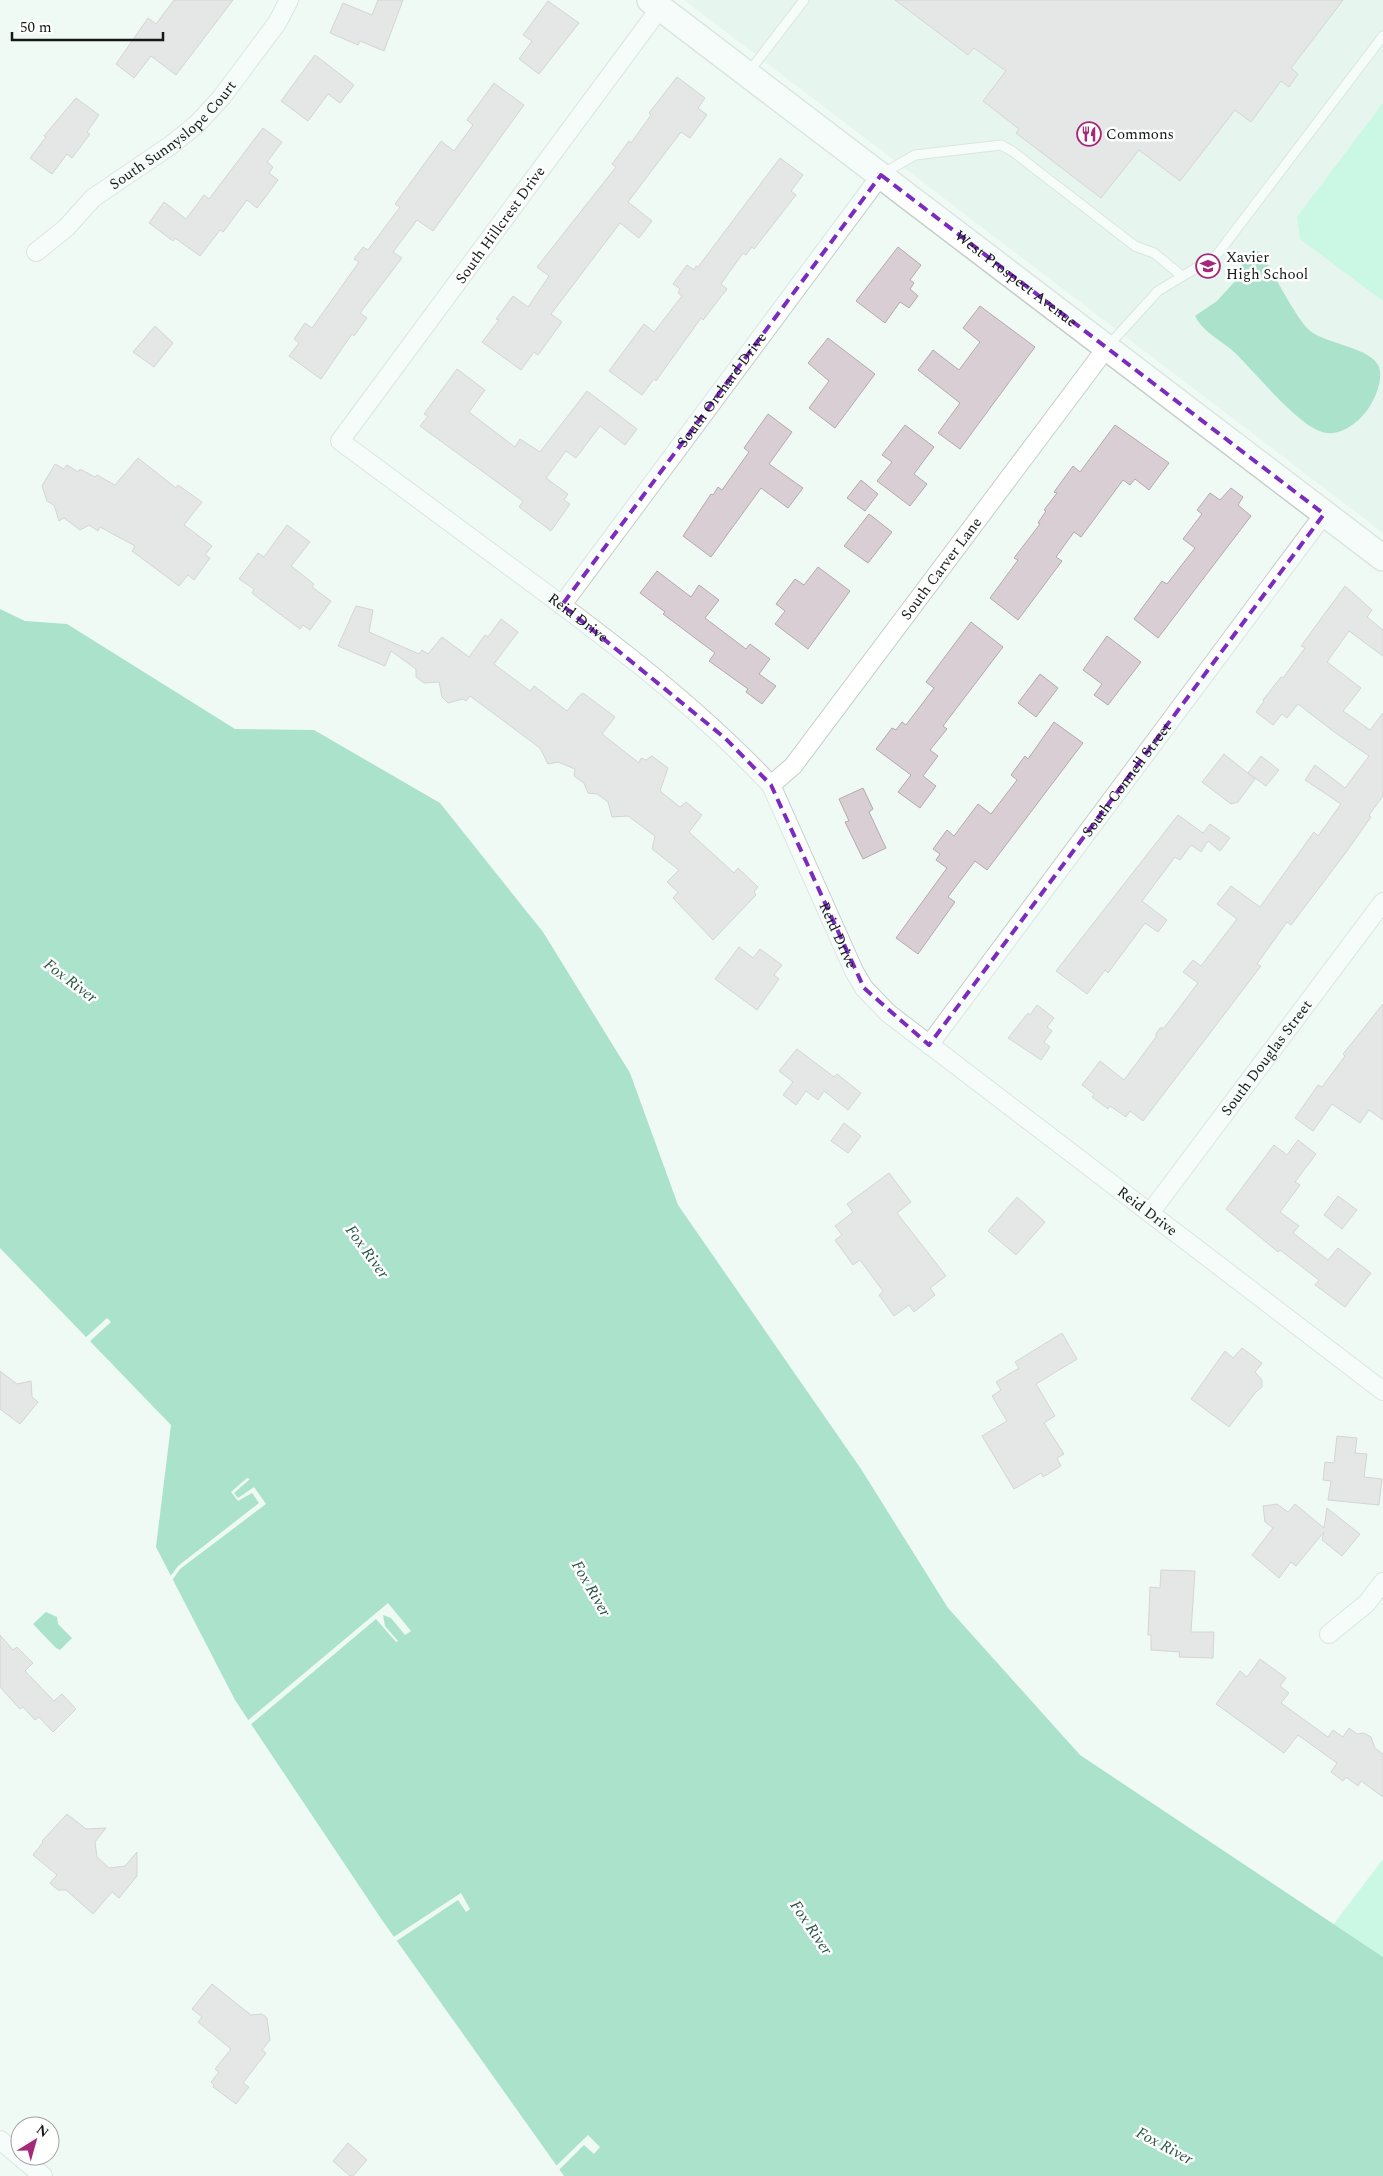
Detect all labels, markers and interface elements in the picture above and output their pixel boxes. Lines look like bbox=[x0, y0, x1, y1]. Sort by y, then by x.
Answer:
scale bar bbox=[12, 10, 164, 42]
text: 50 m bbox=[20, 16, 52, 39]
street label: South Sunnyslope Court bbox=[105, 76, 242, 196]
restaurant icon: Commons bbox=[1076, 121, 1102, 147]
place label: Commons bbox=[1106, 123, 1174, 146]
street label: South Hillcrest Drive bbox=[450, 162, 551, 289]
street label: West Prospect Avenue bbox=[950, 225, 1082, 333]
place label: Xavier High School bbox=[1226, 246, 1308, 286]
school or university icon: Xavier High School bbox=[1195, 253, 1221, 279]
street label: South Orchard Drive bbox=[671, 327, 773, 453]
street label: South Carver Lane bbox=[895, 512, 988, 625]
street label: Reid Drive bbox=[543, 587, 613, 649]
street label: South Connell Street bbox=[1076, 717, 1177, 842]
street label: Reid Drive bbox=[813, 898, 862, 972]
water label: Fox River bbox=[39, 953, 103, 1009]
street label: South Douglas Street bbox=[1215, 995, 1318, 1121]
street label: Reid Drive bbox=[1112, 1181, 1182, 1242]
water label: Fox River bbox=[339, 1220, 395, 1284]
water label: Fox River bbox=[565, 1556, 617, 1622]
water label: Fox River bbox=[784, 1895, 839, 1960]
north arrow bbox=[10, 2116, 60, 2166]
text: N bbox=[32, 2119, 53, 2143]
water label: Fox River bbox=[1132, 2121, 1198, 2171]

